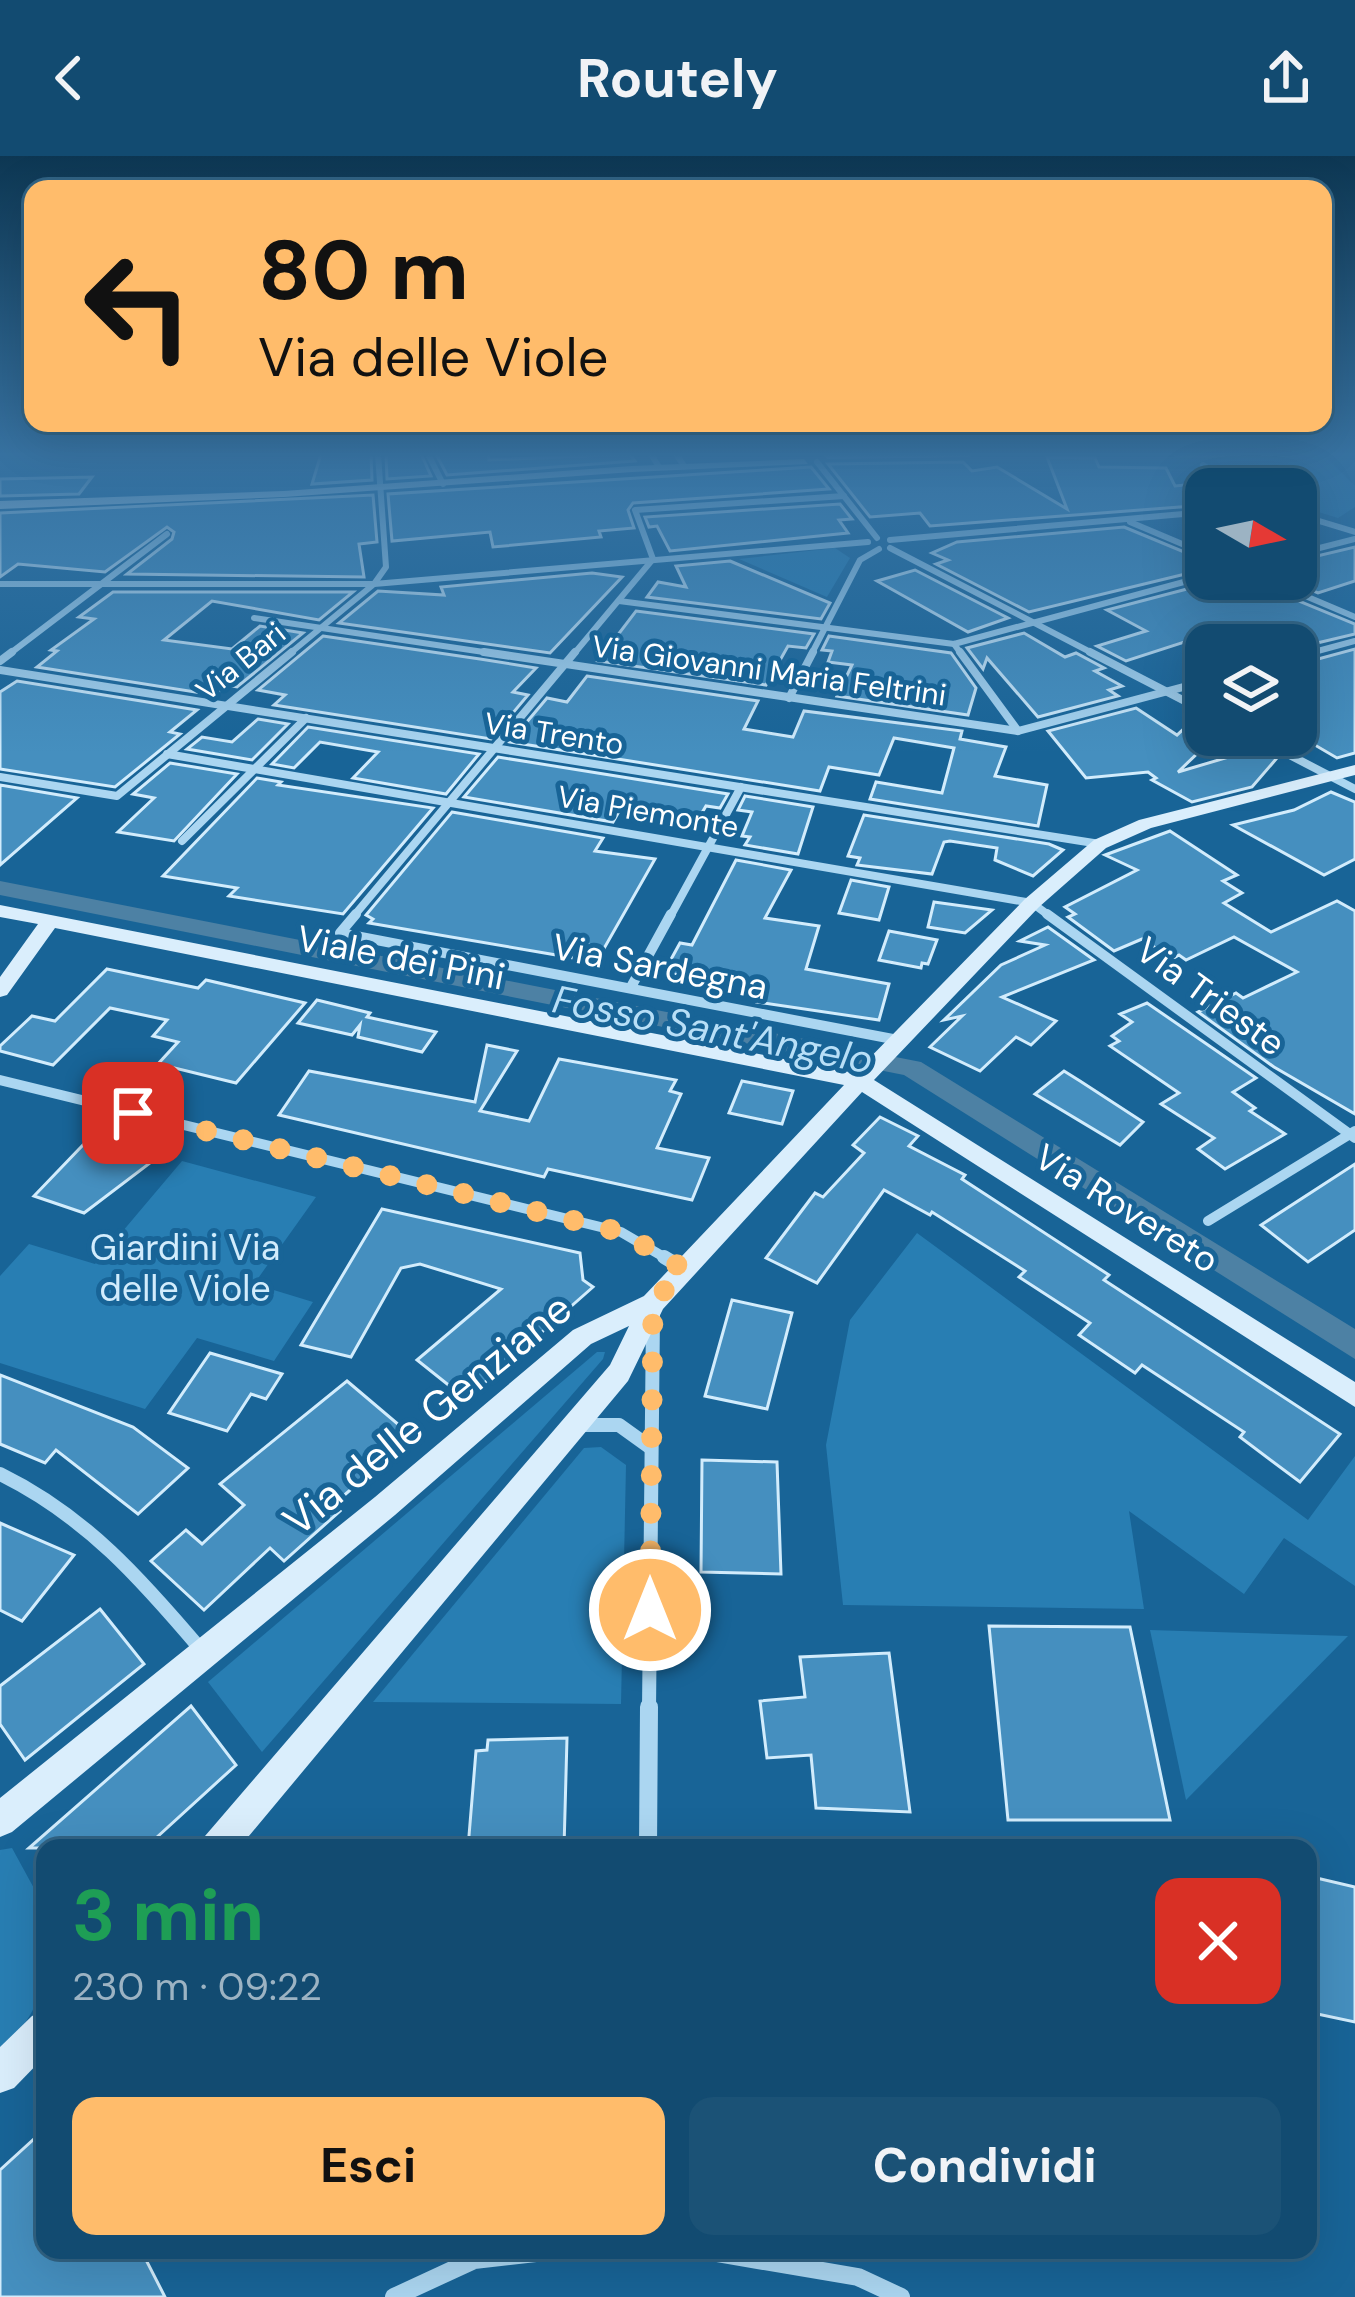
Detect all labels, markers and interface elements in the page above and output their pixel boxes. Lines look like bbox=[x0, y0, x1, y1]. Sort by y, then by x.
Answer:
text: Routely bbox=[577, 43, 778, 114]
icon: back bbox=[36, 45, 102, 111]
icon: share bbox=[1253, 45, 1319, 111]
text: 80 m bbox=[258, 216, 469, 325]
icon: left bbox=[60, 228, 216, 384]
text: Via delle Viole bbox=[258, 322, 608, 393]
north arrow bbox=[1185, 468, 1317, 600]
map controls bbox=[1185, 468, 1317, 756]
street label: Via Bari bbox=[188, 614, 293, 710]
button: layers bbox=[1185, 624, 1317, 756]
street label: Via Giovanni Maria Feltrini bbox=[589, 626, 949, 715]
street label: Via Trento bbox=[482, 703, 627, 764]
street label: Via Piemonte bbox=[554, 776, 742, 847]
street label: Viale dei Pini bbox=[293, 914, 509, 1001]
street label: Via Sardegna bbox=[548, 923, 772, 1010]
street label: Via Trieste bbox=[1127, 926, 1295, 1066]
water label: Fosso Sant'Angelo bbox=[548, 973, 877, 1086]
pin bbox=[82, 1062, 184, 1164]
icon: arrive bbox=[100, 1080, 166, 1146]
street label: Via Rovereto bbox=[1026, 1133, 1228, 1284]
park label: Giardini Via delle Viole bbox=[90, 1224, 280, 1312]
street label: Via delle Genziane bbox=[272, 1281, 583, 1548]
position arrow bbox=[587, 1547, 713, 1673]
text: 3 min bbox=[72, 1869, 264, 1962]
button: close bbox=[1155, 1878, 1281, 2004]
text: 230 m · 09:22 bbox=[72, 1961, 322, 2012]
button: Esci bbox=[72, 2097, 665, 2235]
button: Condividi bbox=[689, 2097, 1281, 2235]

